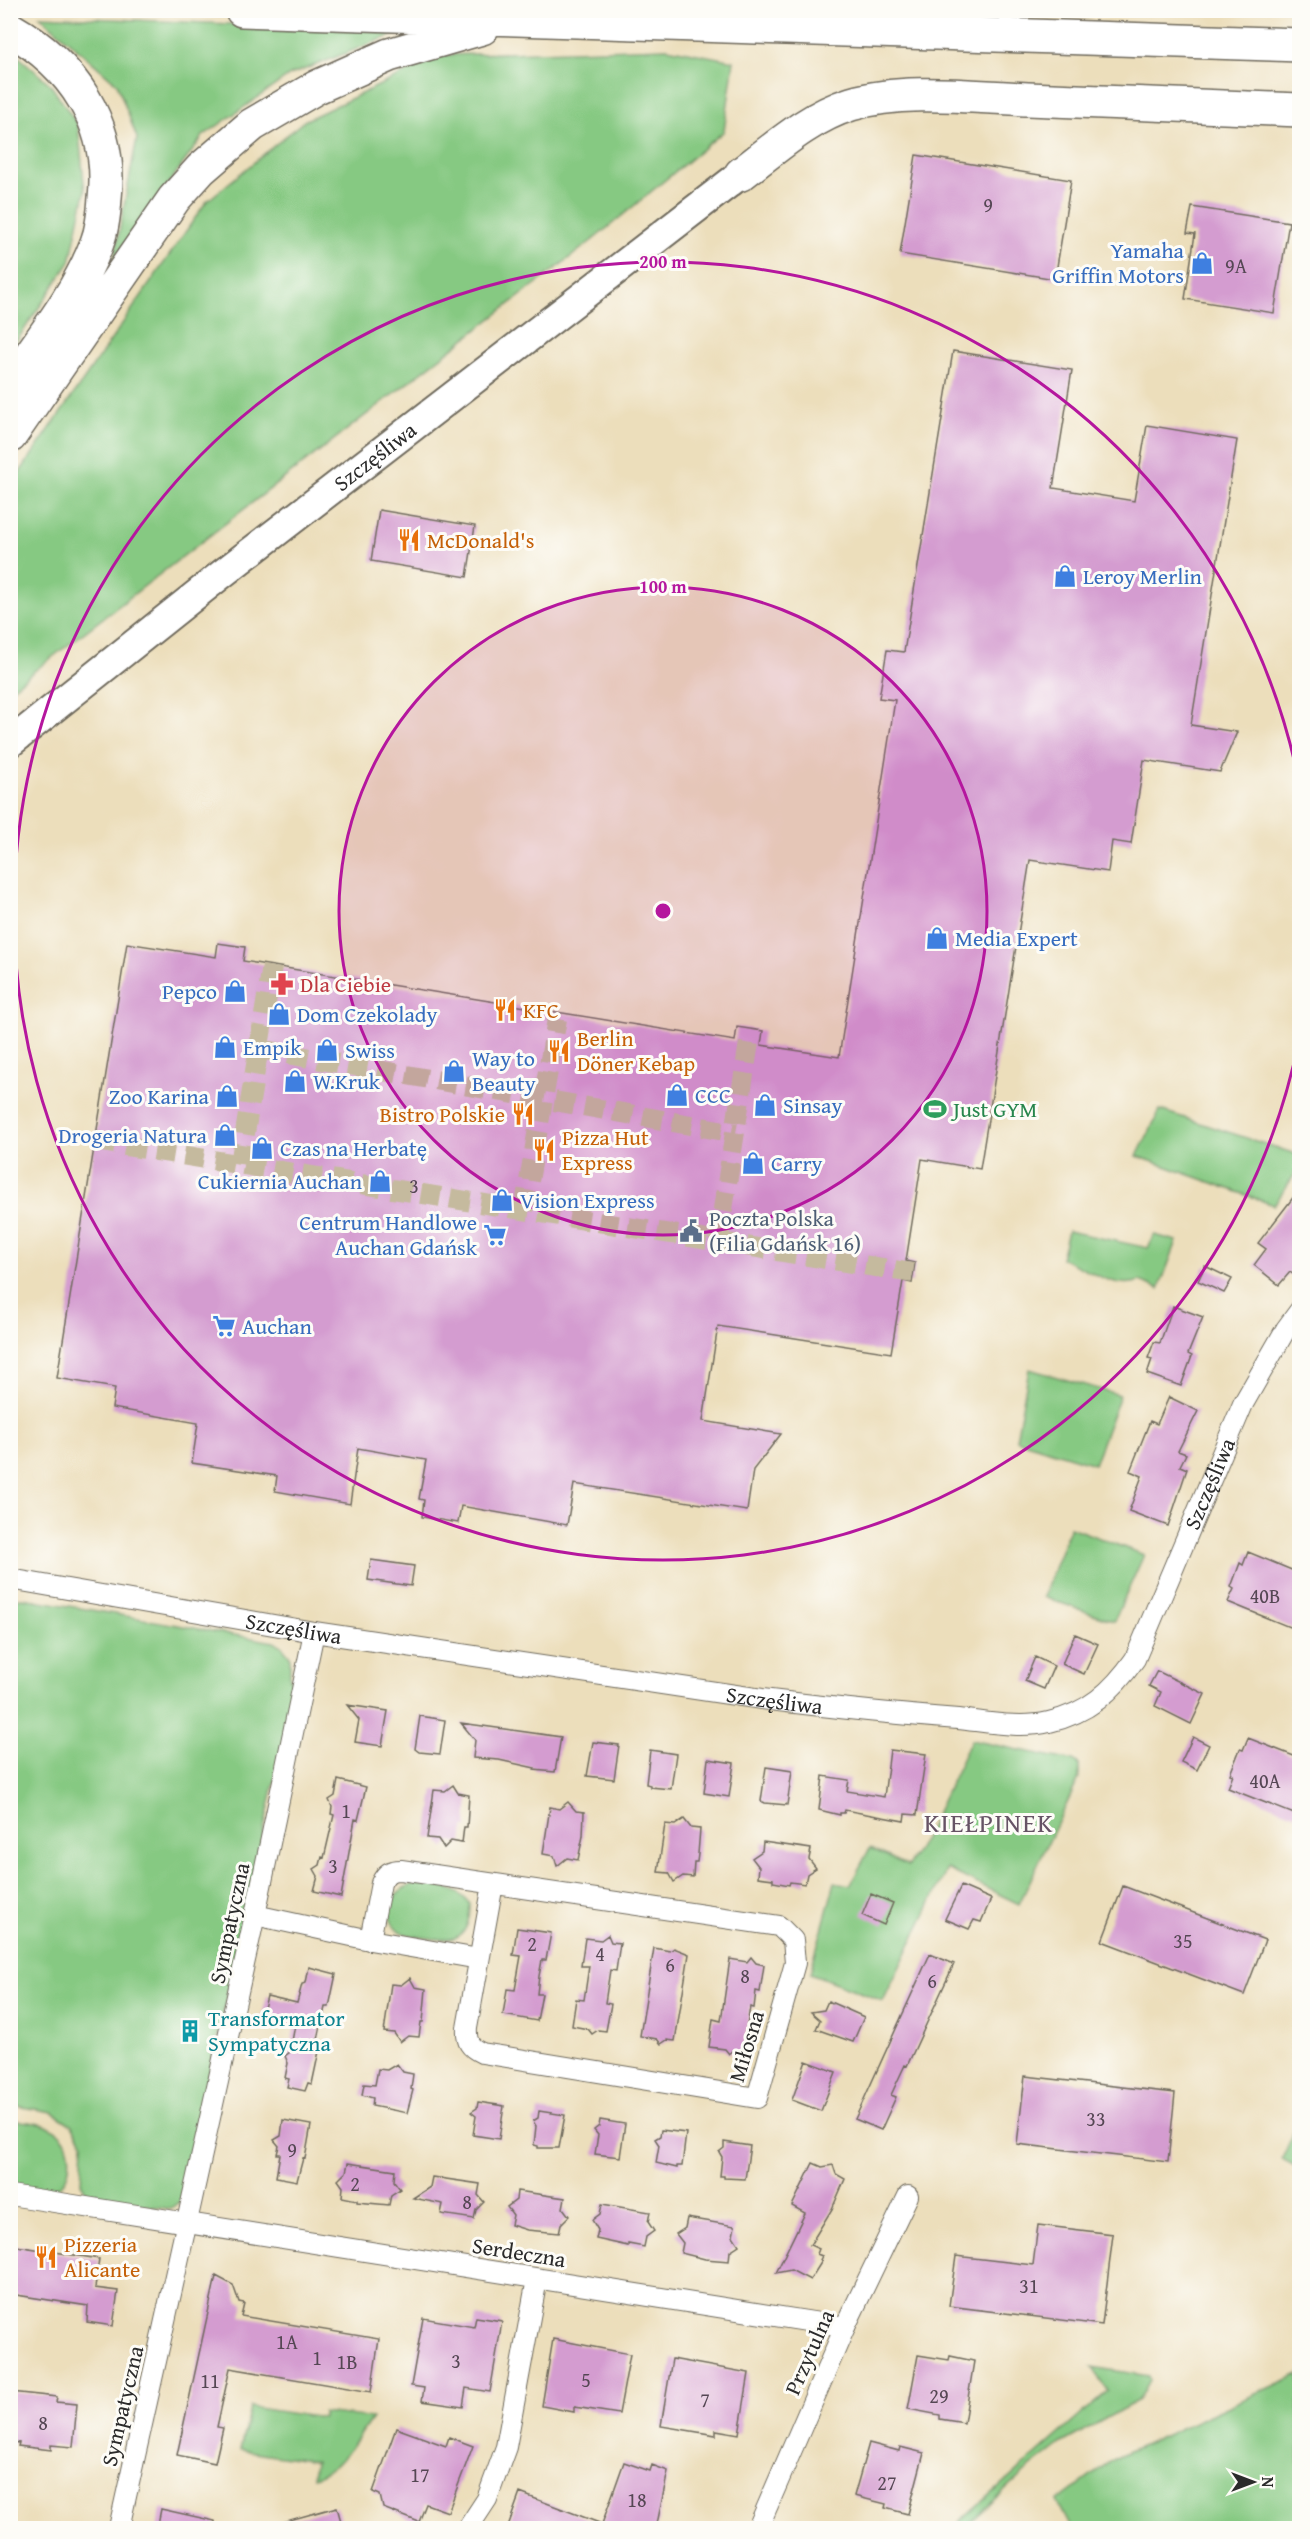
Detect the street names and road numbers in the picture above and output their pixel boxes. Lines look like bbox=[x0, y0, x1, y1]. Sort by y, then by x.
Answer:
street label: Szczęśliwa bbox=[327, 414, 423, 499]
street label: Szczęśliwa bbox=[1176, 1432, 1243, 1534]
street label: Szczęśliwa bbox=[243, 1604, 345, 1652]
street label: Szczęśliwa bbox=[724, 1678, 825, 1722]
street label: Sympatyczna bbox=[201, 1859, 258, 1986]
street label: Miłosna bbox=[720, 2006, 772, 2086]
street label: Serdeczna bbox=[470, 2229, 569, 2275]
street label: Przytulna bbox=[776, 2304, 842, 2400]
street label: Sympatyczna bbox=[93, 2342, 152, 2469]

